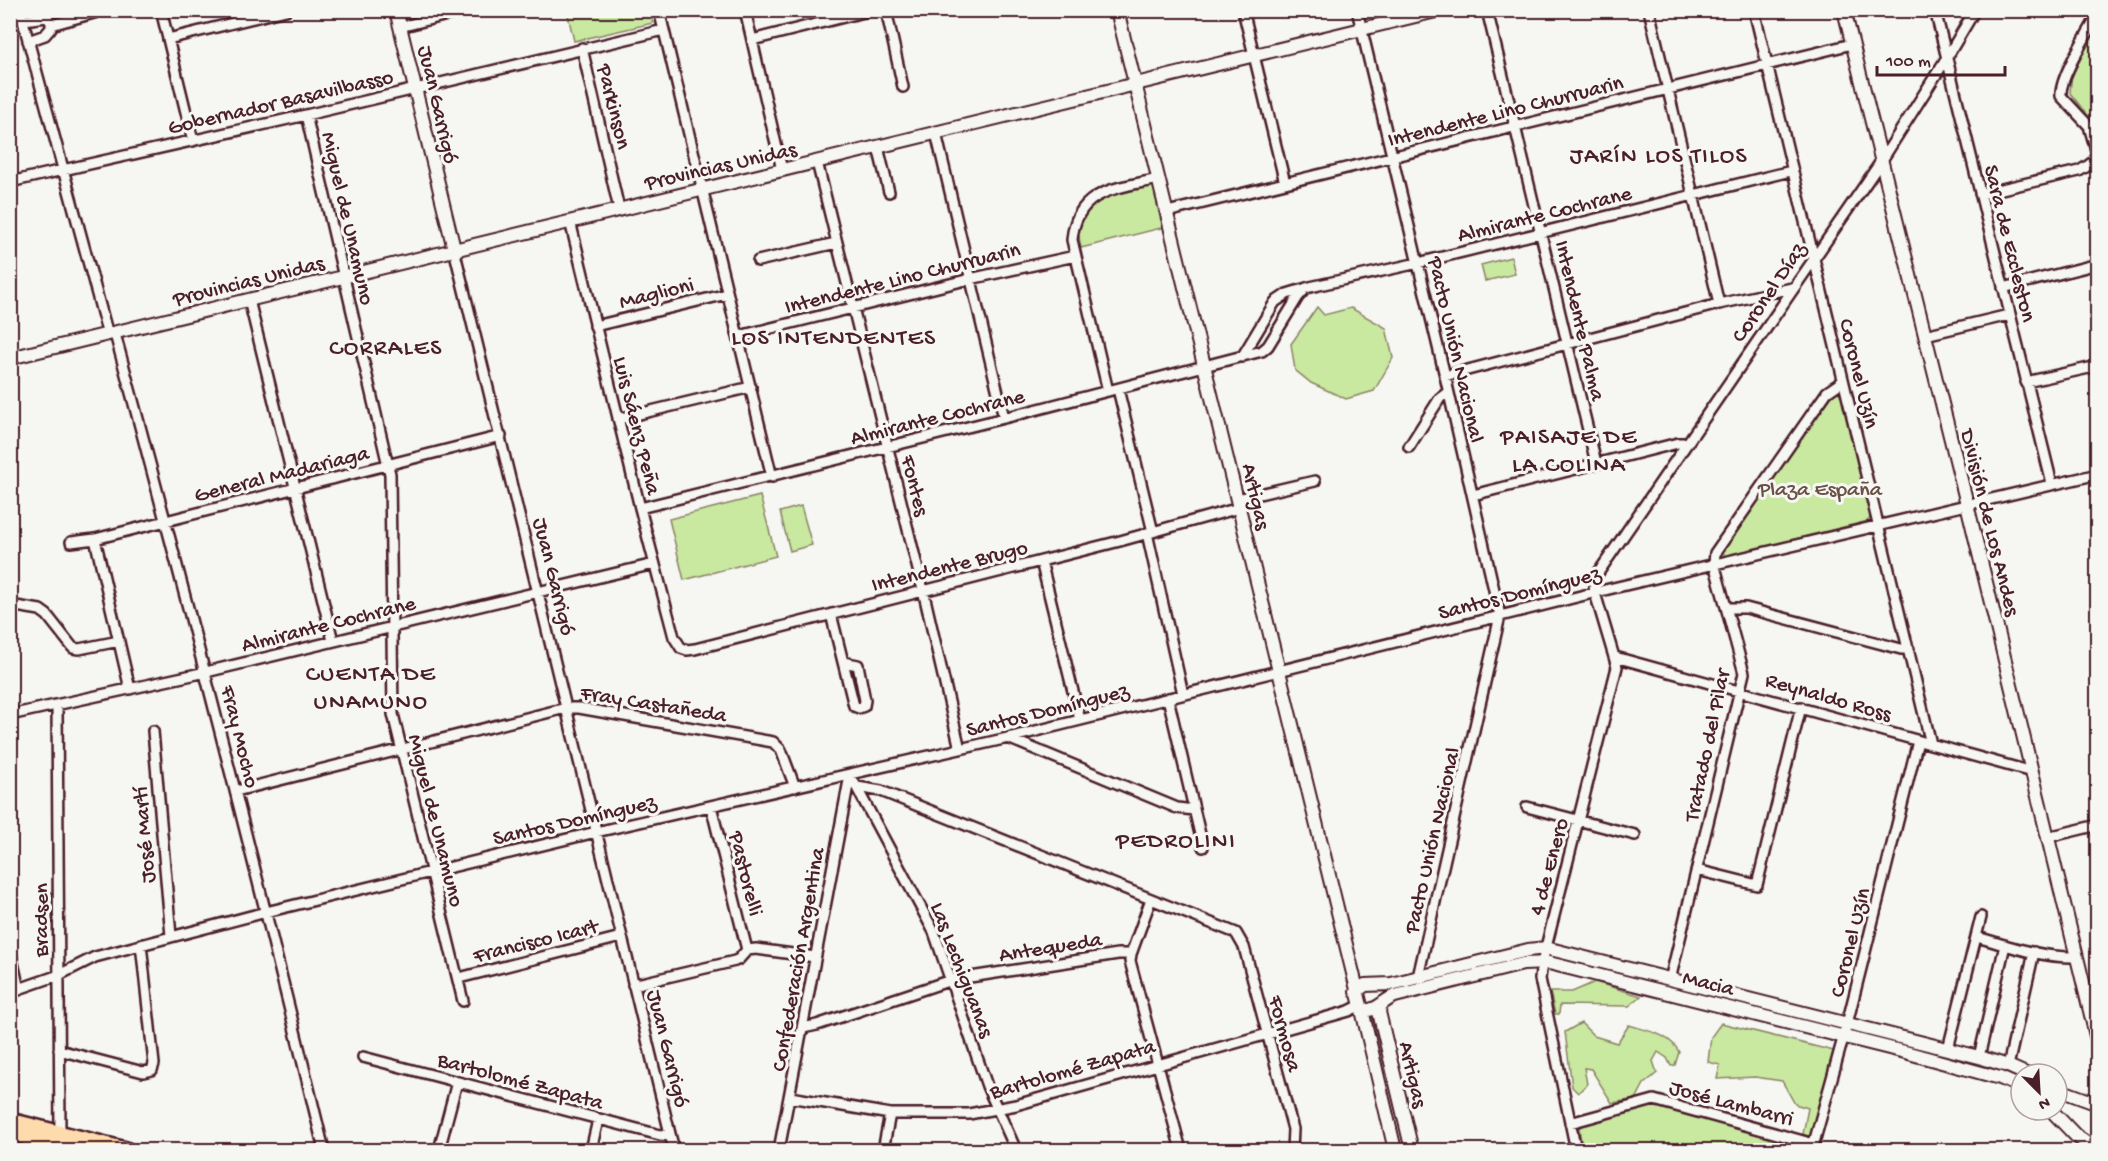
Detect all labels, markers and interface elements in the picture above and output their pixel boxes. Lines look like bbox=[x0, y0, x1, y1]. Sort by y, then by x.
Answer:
scale bar bbox=[1877, 39, 2004, 77]
street label: Juan Garrigó bbox=[410, 43, 462, 166]
text: 100 m bbox=[1885, 52, 1931, 73]
street label: Parkinson bbox=[589, 61, 635, 153]
street label: Gobernador Basavilbasso bbox=[166, 65, 396, 142]
street label: Intendente Lino Churruarin bbox=[1385, 71, 1627, 155]
street label: Miguel de Unamuno bbox=[314, 130, 379, 308]
street label: Provincias Unidas bbox=[641, 138, 800, 198]
district label: JARÍN LOS TILOS bbox=[1570, 143, 1748, 172]
street label: Sara de Eccleston bbox=[1976, 163, 2040, 326]
street label: Almirante Cochrane bbox=[1455, 182, 1635, 250]
street label: Coronel Díaz bbox=[1727, 237, 1814, 348]
street label: Intendente Lino Churruarin bbox=[782, 238, 1024, 322]
street label: Intendente Palma bbox=[1547, 238, 1609, 404]
street label: Provincias Unidas bbox=[170, 251, 328, 315]
street label: Pacto Unión Nacional bbox=[1420, 253, 1488, 446]
street label: Maglioni bbox=[617, 273, 697, 317]
street label: Coronel Uzín bbox=[1831, 316, 1883, 432]
district label: LOS INTENDENTES bbox=[731, 325, 937, 354]
district label: CORRALES bbox=[329, 335, 443, 364]
street label: Luis Sáenz Peña bbox=[605, 354, 665, 499]
street label: Almirante Cochrane bbox=[848, 385, 1028, 453]
district label: PAISAJE DE LA COLINA bbox=[1499, 424, 1638, 481]
street label: División de Los Andes bbox=[1952, 425, 2024, 620]
street label: General Madariaga bbox=[192, 441, 373, 510]
street label: Fontes bbox=[893, 452, 933, 520]
street label: Artigas bbox=[1234, 461, 1275, 534]
park label: Plaza España bbox=[1757, 478, 1883, 504]
street label: Juan Garrigó bbox=[525, 515, 579, 638]
street label: Intendente Brugo bbox=[869, 536, 1031, 600]
street label: Santos Domínguez bbox=[1436, 562, 1605, 628]
street label: Almirante Cochrane bbox=[239, 592, 419, 660]
district label: CUENTA DE UNAMUNO bbox=[306, 661, 436, 718]
street label: Tratado del Pilar bbox=[1680, 665, 1738, 826]
street label: Reynaldo Ross bbox=[1762, 668, 1895, 729]
street label: Santos Domínguez bbox=[964, 679, 1133, 745]
street label: Fray Castañeda bbox=[577, 681, 729, 730]
street label: Fray Mocho bbox=[213, 682, 263, 791]
street label: Miguel de Unamuno bbox=[400, 732, 468, 910]
street label: Pacto Unión Nacional bbox=[1400, 745, 1468, 937]
street label: José Martí bbox=[129, 784, 163, 884]
street label: Santos Domínguez bbox=[491, 790, 660, 853]
street label: 4 de Enero bbox=[1525, 815, 1576, 919]
street label: Pastorelli bbox=[721, 828, 767, 919]
district label: PEDROLINI bbox=[1115, 828, 1236, 857]
street label: Confederación Argentina bbox=[767, 845, 833, 1074]
street label: Bradsen bbox=[30, 882, 56, 958]
street label: Coronel Uzín bbox=[1826, 885, 1878, 1000]
street label: Las Lechiguanas bbox=[923, 899, 998, 1043]
street label: Francisco Icart bbox=[470, 914, 603, 971]
street label: Antequeda bbox=[997, 928, 1105, 970]
street label: Macia bbox=[1680, 966, 1737, 1004]
street label: Juan Garrigó bbox=[639, 987, 693, 1110]
street label: Formosa bbox=[1260, 992, 1306, 1076]
street label: Bartolomé Zapata bbox=[986, 1035, 1160, 1107]
street label: Artigas bbox=[1391, 1039, 1432, 1112]
street label: Bartolomé Zapata bbox=[433, 1048, 607, 1118]
north arrow bbox=[2009, 1062, 2069, 1122]
street label: José Lambarri bbox=[1666, 1076, 1796, 1134]
text: N bbox=[2035, 1092, 2052, 1114]

